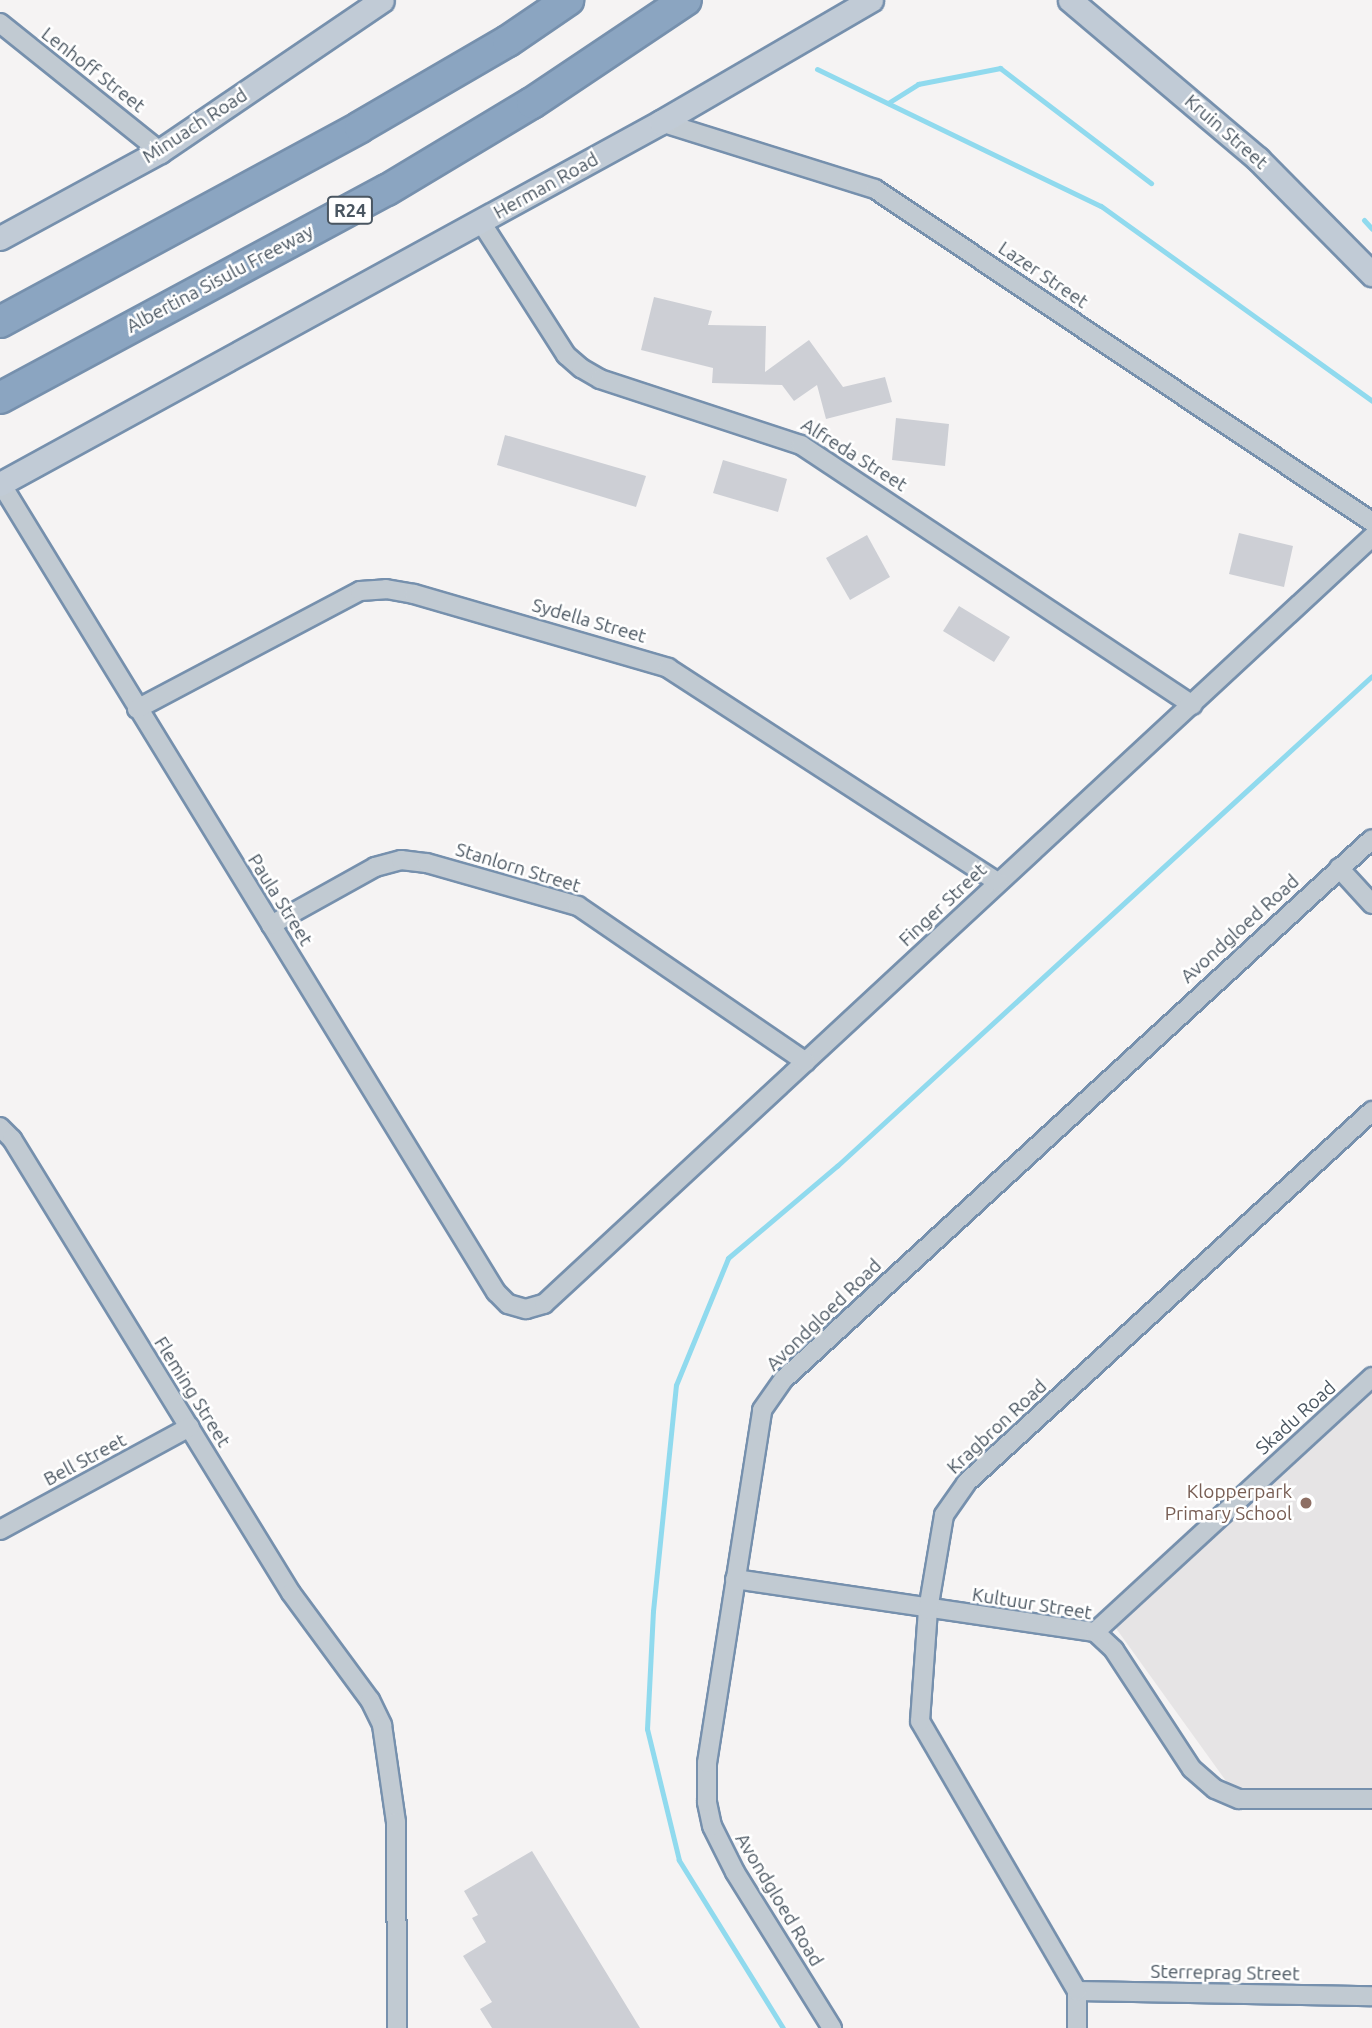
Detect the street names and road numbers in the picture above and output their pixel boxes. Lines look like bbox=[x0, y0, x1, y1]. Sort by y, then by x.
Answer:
street label: Lenhoff Street bbox=[37, 23, 149, 117]
street label: Minuach Road bbox=[138, 84, 252, 168]
street label: Kruin Street bbox=[1180, 90, 1272, 174]
street label: Herman Road bbox=[490, 148, 602, 224]
road number: R24 bbox=[326, 196, 374, 224]
street label: Albertina Sisulu Freeway bbox=[123, 220, 317, 338]
street label: Lazer Street bbox=[994, 237, 1092, 313]
street label: Alfreda Street bbox=[797, 413, 911, 497]
street label: Sydella Street bbox=[529, 594, 649, 648]
street label: Stanlorn Street bbox=[453, 838, 583, 898]
street label: Paula Street bbox=[243, 850, 317, 950]
street label: Finger Street bbox=[894, 859, 992, 951]
street label: Avondgloed Road bbox=[1176, 870, 1304, 988]
street label: Avondgloed Road bbox=[762, 1254, 886, 1376]
street label: Fleming Street bbox=[149, 1333, 235, 1451]
street label: Kragbron Road bbox=[942, 1375, 1052, 1479]
street label: Skadu Road bbox=[1251, 1376, 1341, 1460]
street label: Bell Street bbox=[40, 1429, 130, 1491]
street label: Kultuur Street bbox=[970, 1583, 1094, 1625]
street label: Avondgloed Road bbox=[730, 1829, 828, 1971]
street label: Sterreprag Street bbox=[1150, 1960, 1300, 1986]

